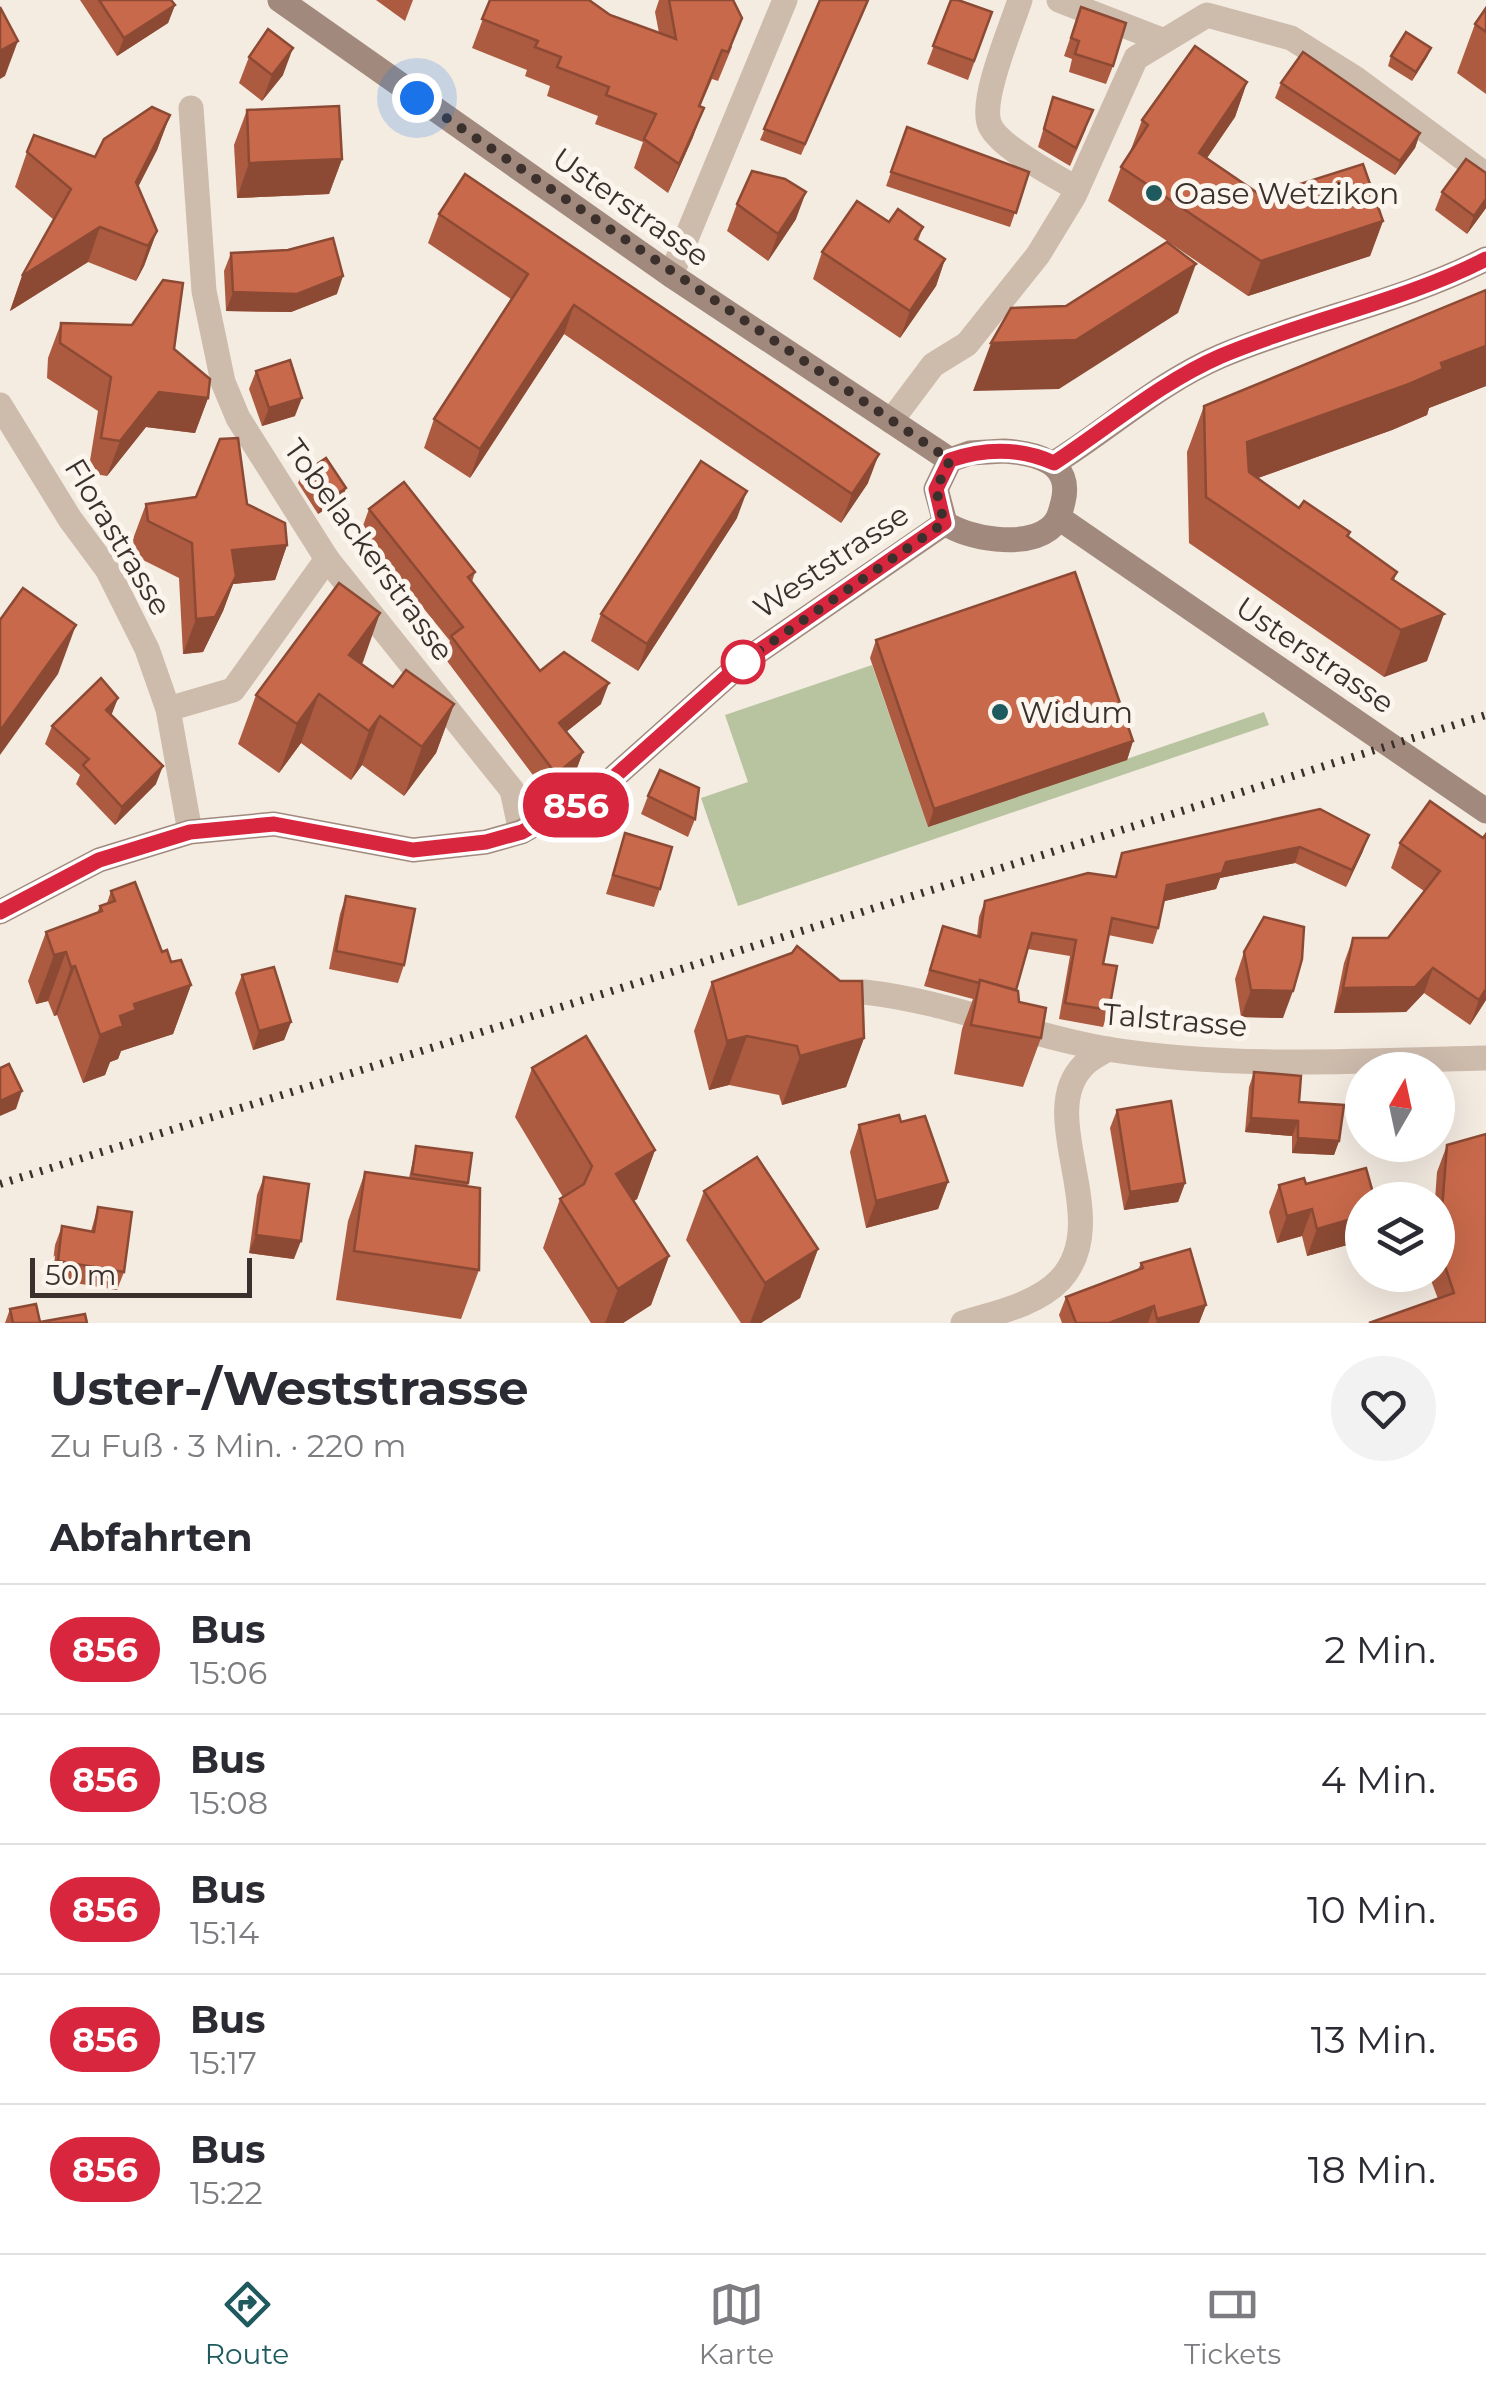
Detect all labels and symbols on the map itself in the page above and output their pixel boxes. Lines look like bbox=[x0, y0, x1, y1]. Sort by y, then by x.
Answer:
your location bbox=[392, 73, 442, 123]
street label: Usterstrasse bbox=[546, 139, 716, 275]
place label: Oase Wetzikon bbox=[1174, 175, 1399, 212]
marker: Oase Wetzikon bbox=[1143, 182, 1165, 204]
street label: Tobelackerstrasse bbox=[276, 432, 462, 668]
street label: Florastrasse bbox=[57, 452, 179, 622]
street label: Weststrasse bbox=[746, 496, 916, 626]
street label: Usterstrasse bbox=[1229, 589, 1401, 721]
unlabelled marker bbox=[722, 641, 764, 683]
place label: Widum bbox=[1020, 694, 1133, 731]
marker: Widum bbox=[989, 701, 1011, 723]
line badge: 856 bbox=[518, 772, 634, 838]
street label: Talstrasse bbox=[1101, 995, 1249, 1045]
north arrow bbox=[1345, 1052, 1455, 1162]
scale bar bbox=[30, 1253, 252, 1298]

